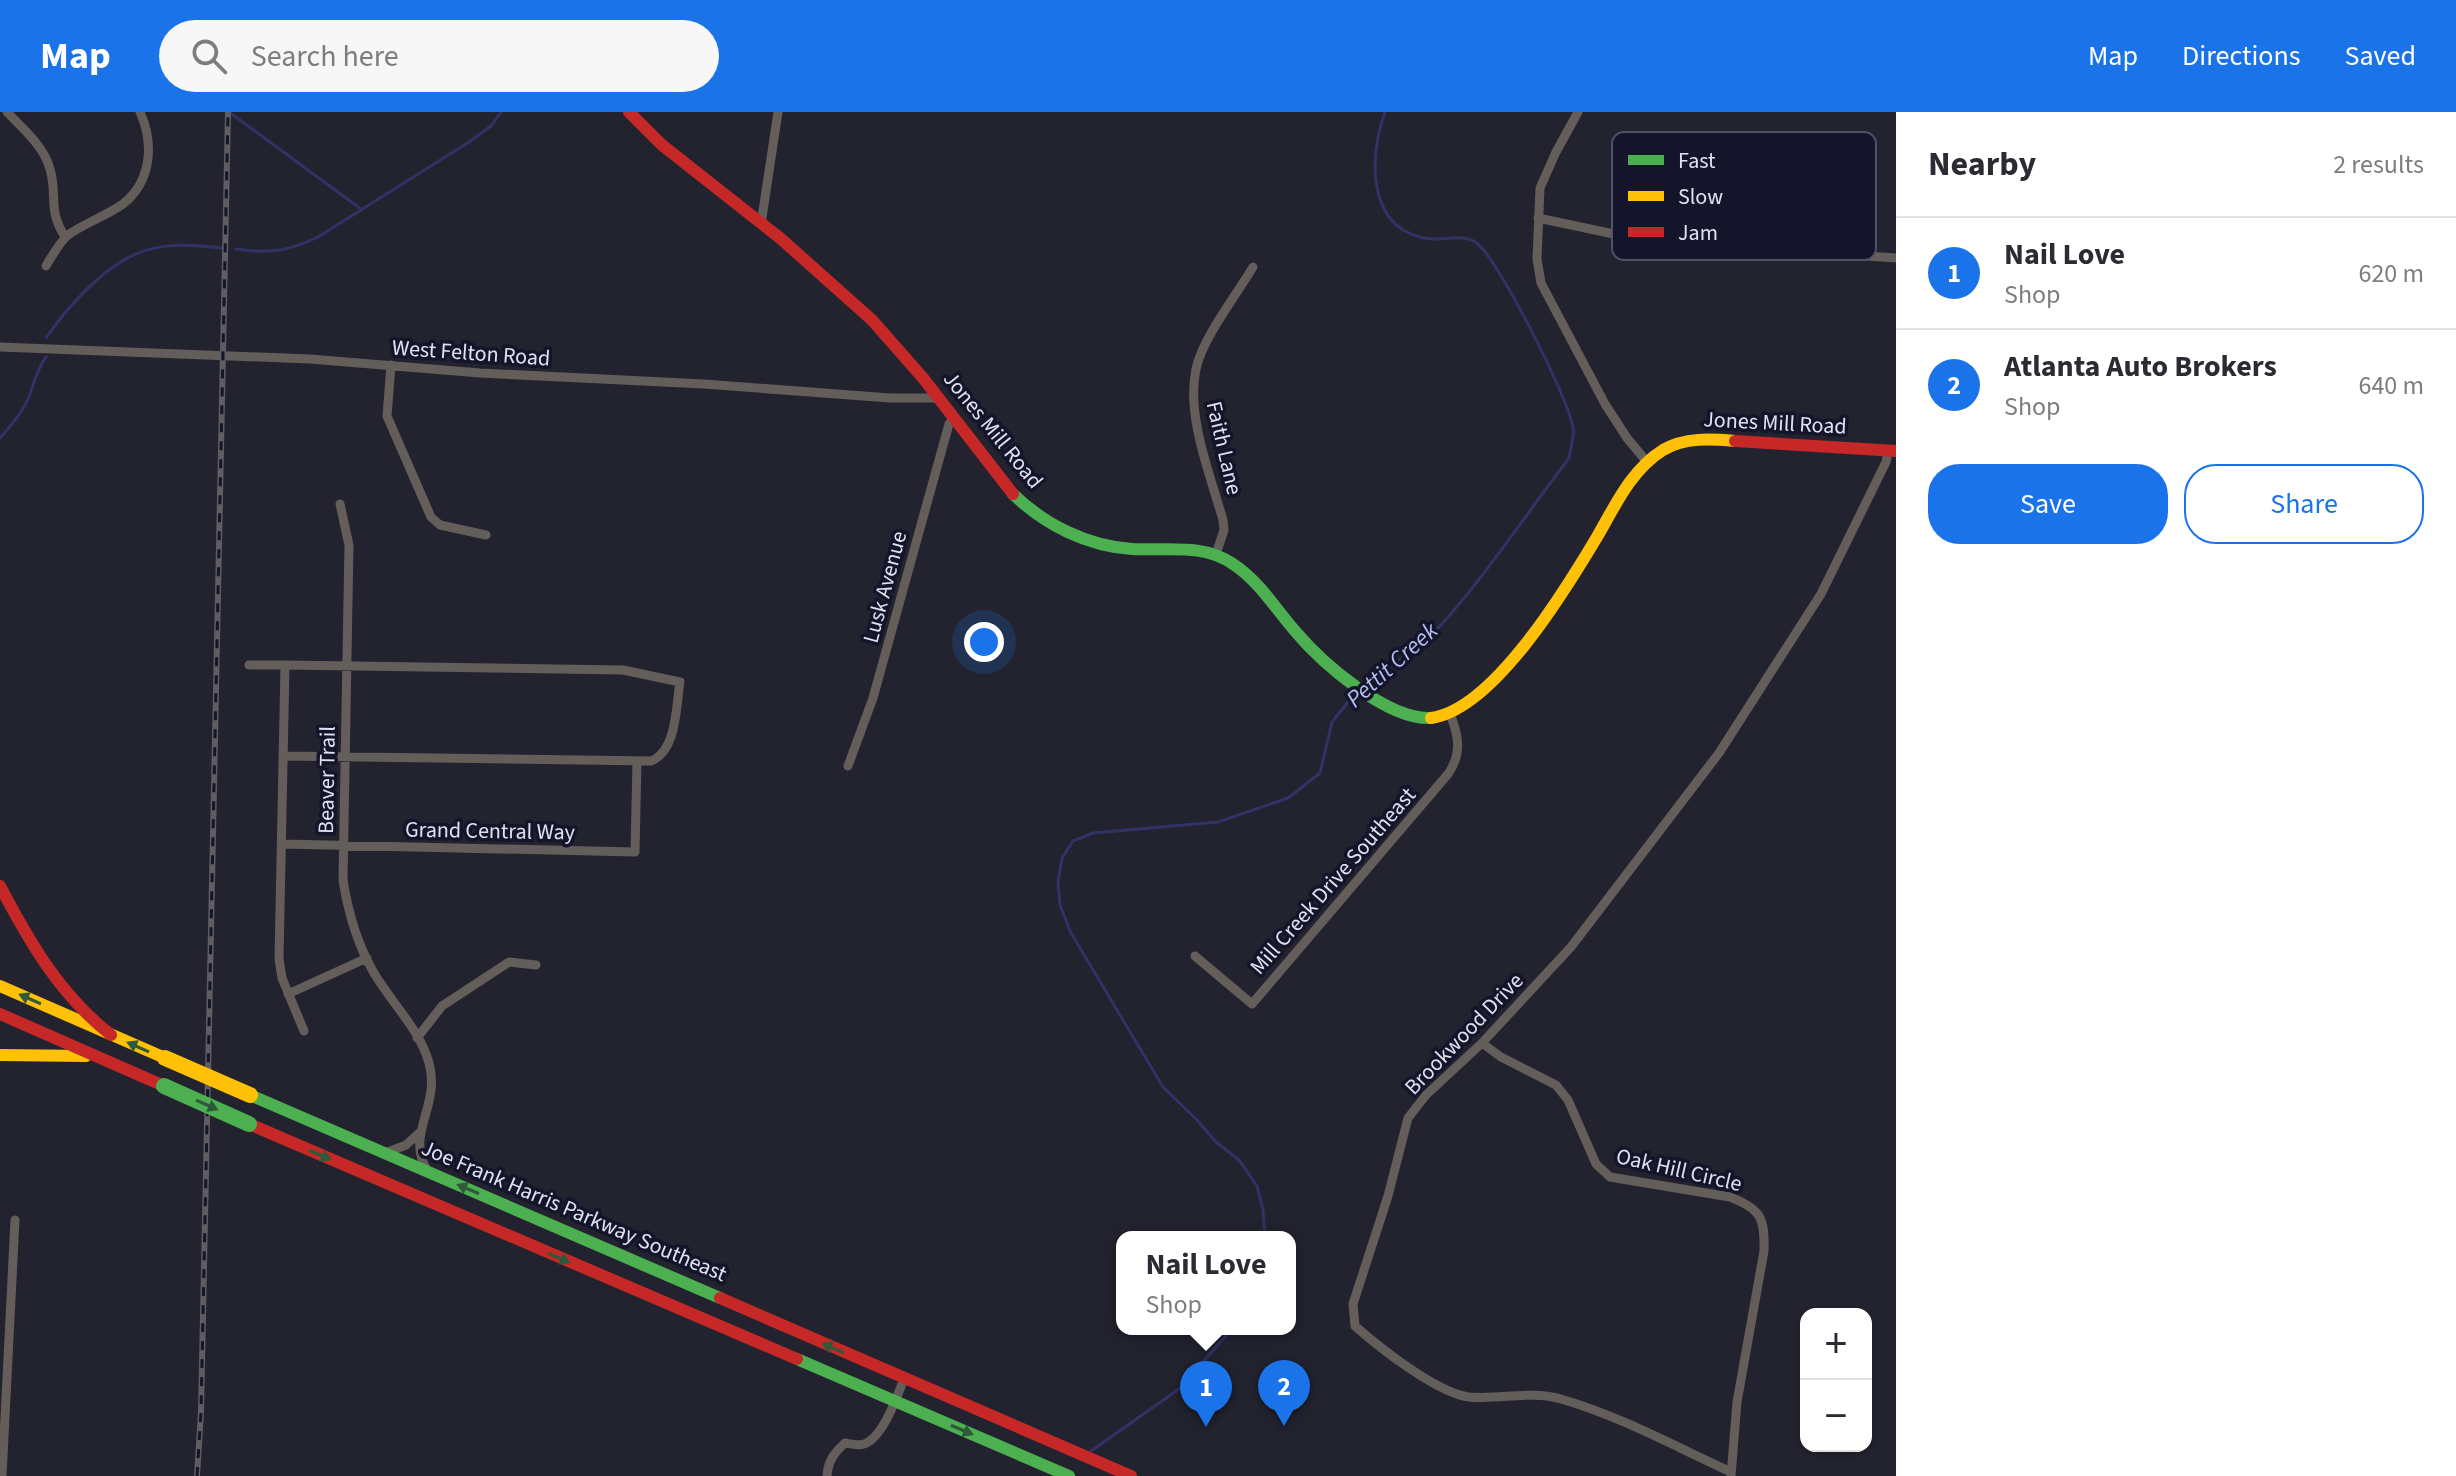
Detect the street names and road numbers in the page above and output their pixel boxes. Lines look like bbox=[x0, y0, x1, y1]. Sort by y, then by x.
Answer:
street label: West Felton Road bbox=[391, 332, 551, 374]
street label: Jones Mill Road bbox=[935, 364, 1051, 496]
street label: Faith Lane bbox=[1198, 398, 1250, 498]
street label: Jones Mill Road bbox=[1703, 403, 1847, 443]
street label: Lusk Avenue bbox=[855, 527, 915, 647]
street label: Beaver Trail bbox=[310, 726, 344, 834]
street label: Mill Creek Drive Southeast bbox=[1242, 780, 1424, 982]
street label: Grand Central Way bbox=[405, 814, 576, 848]
street label: Brookwood Drive bbox=[1397, 966, 1531, 1102]
street label: Joe Frank Harris Parkway Southeast bbox=[416, 1132, 732, 1290]
street label: Oak Hill Circle bbox=[1613, 1140, 1745, 1200]

